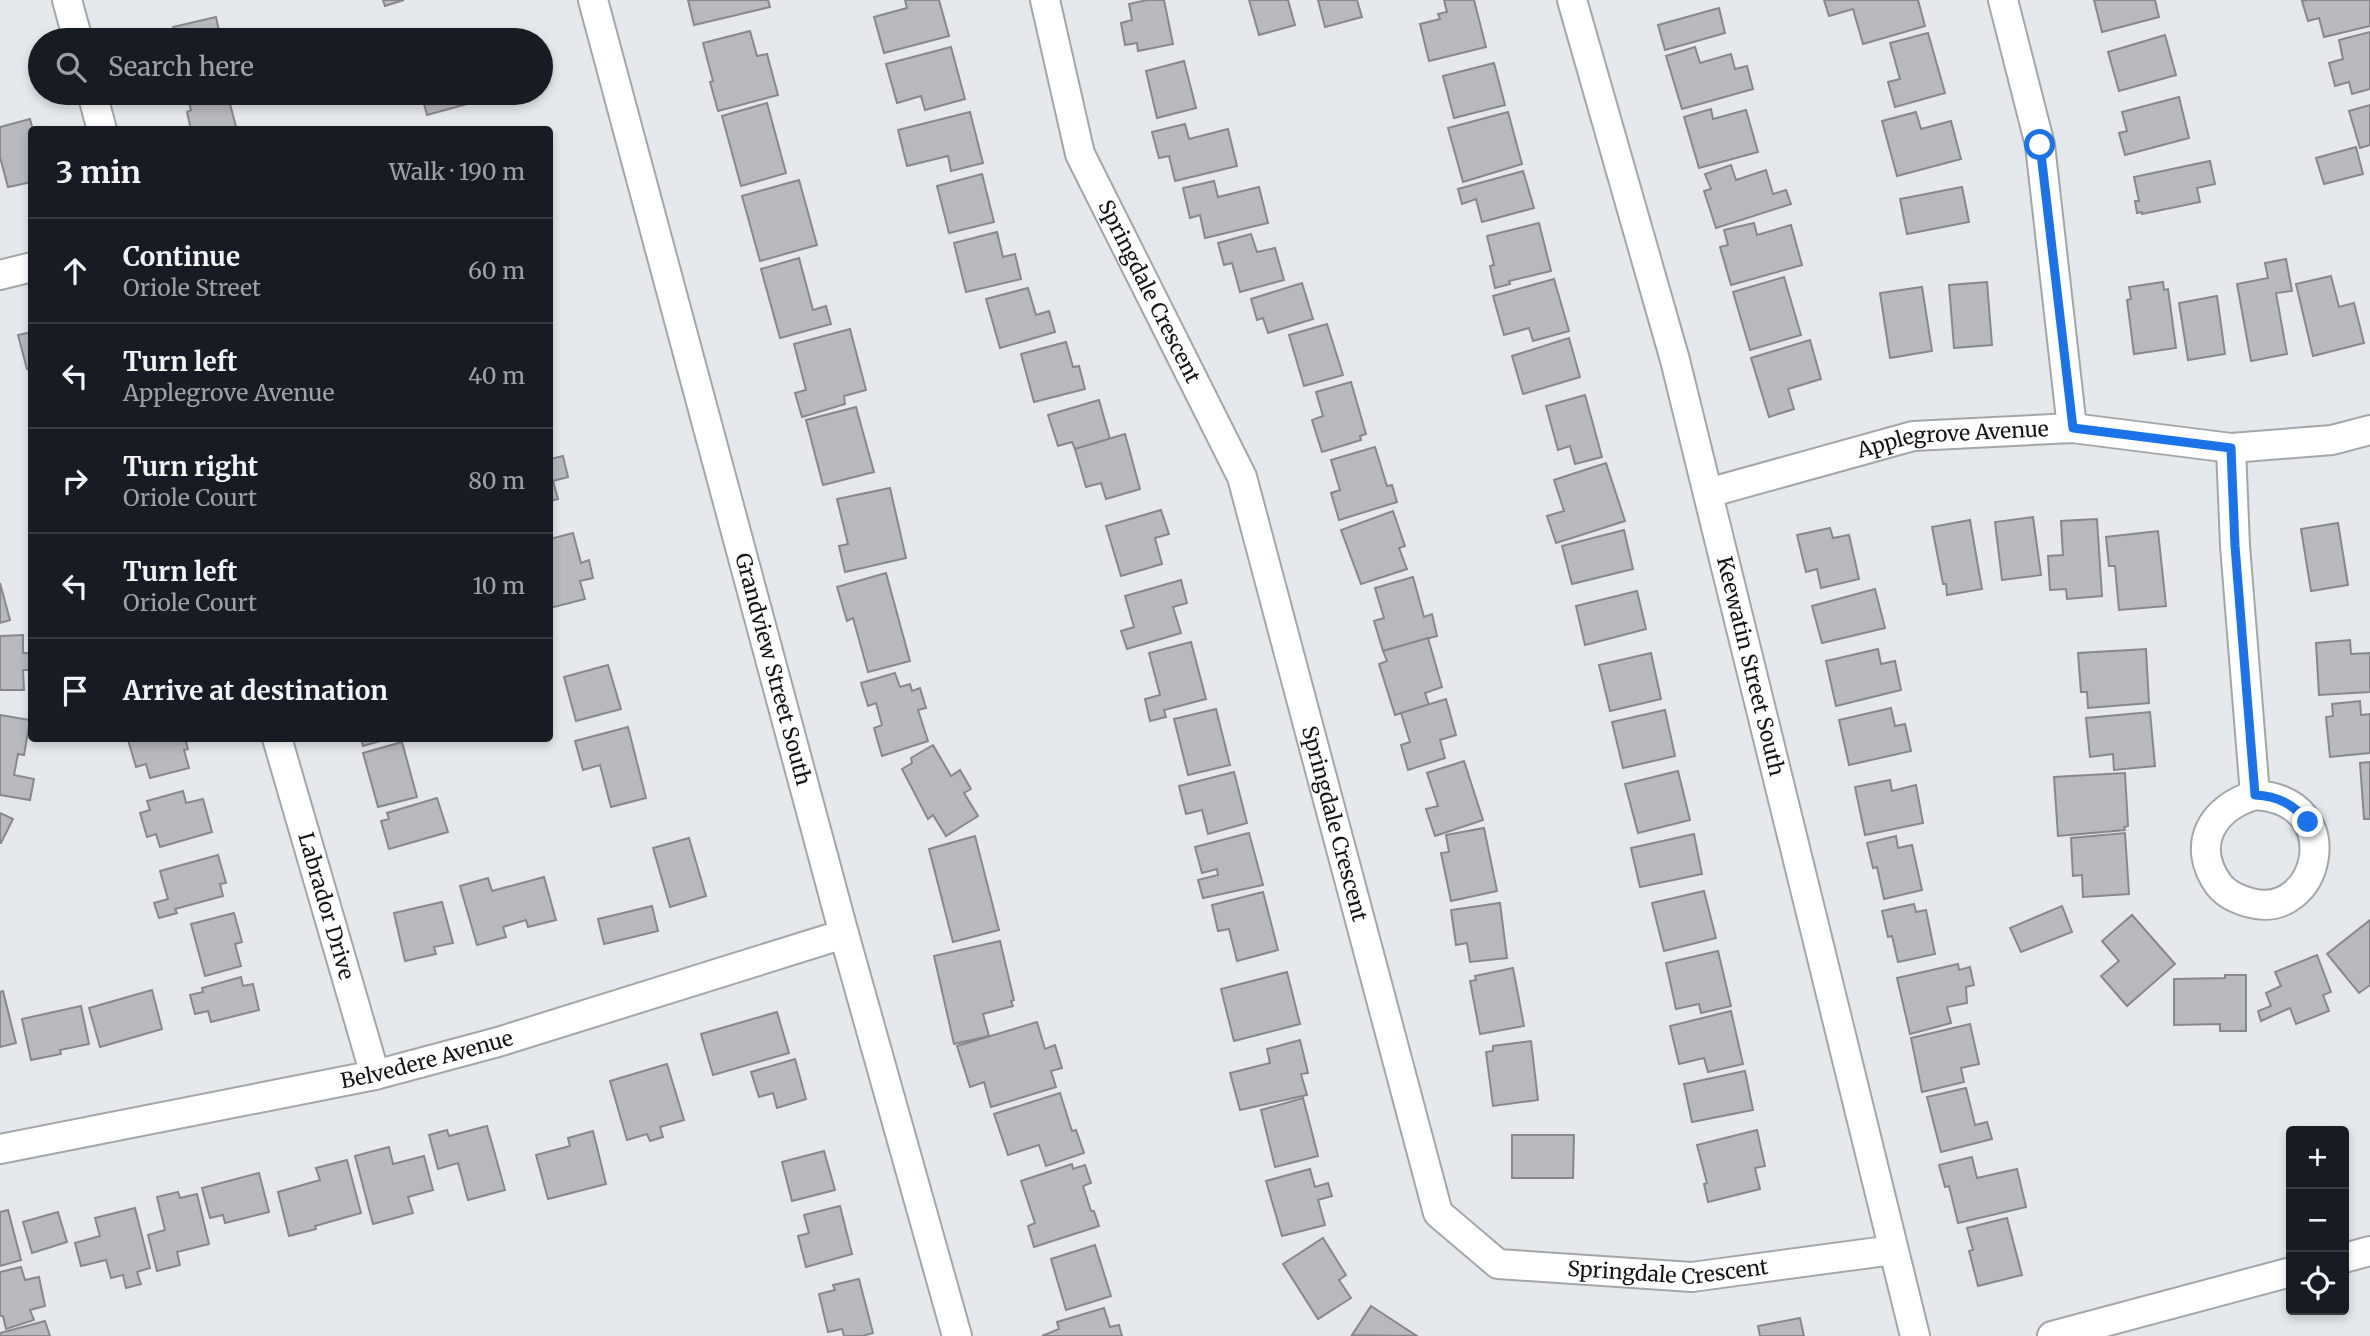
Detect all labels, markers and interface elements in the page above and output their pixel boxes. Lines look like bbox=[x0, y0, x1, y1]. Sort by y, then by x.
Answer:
search box bbox=[28, 28, 553, 105]
icon: search bbox=[52, 48, 90, 86]
text: Search here bbox=[108, 50, 254, 83]
route start bbox=[2024, 129, 2055, 160]
text: 3 min bbox=[56, 153, 141, 191]
text: Walk · 190 m bbox=[389, 157, 525, 186]
street label: Springdale Crescent bbox=[1092, 195, 1207, 388]
text: Continue bbox=[123, 240, 240, 273]
icon: ahead bbox=[56, 252, 94, 290]
text: 60 m bbox=[468, 256, 525, 285]
text: Oriole Street bbox=[123, 273, 261, 302]
text: Turn left bbox=[123, 345, 237, 378]
icon: left bbox=[56, 357, 94, 395]
text: 40 m bbox=[468, 361, 525, 390]
text: Applegrove Avenue bbox=[123, 378, 334, 407]
street label: Applegrove Avenue bbox=[1853, 415, 2049, 464]
text: Turn right bbox=[123, 450, 258, 483]
icon: right bbox=[56, 462, 94, 500]
text: 80 m bbox=[468, 466, 525, 495]
text: Oriole Court bbox=[123, 483, 257, 512]
street label: Grandview Street South bbox=[729, 550, 817, 788]
street label: Keewatin Street South bbox=[1711, 554, 1791, 779]
text: Turn left bbox=[123, 555, 237, 588]
icon: left bbox=[56, 567, 94, 605]
text: 10 m bbox=[472, 571, 525, 600]
text: Oriole Court bbox=[123, 588, 257, 617]
icon: arrive bbox=[56, 672, 94, 710]
text: Arrive at destination bbox=[123, 674, 388, 707]
street label: Springdale Crescent bbox=[1296, 723, 1374, 924]
route end bbox=[2292, 806, 2323, 837]
street label: Labrador Drive bbox=[292, 829, 361, 983]
street label: Belvedere Avenue bbox=[338, 1024, 516, 1095]
map controls bbox=[2286, 1126, 2349, 1315]
button: + bbox=[2286, 1126, 2349, 1189]
button: − bbox=[2286, 1189, 2349, 1252]
button: locate bbox=[2286, 1252, 2349, 1315]
street label: Springdale Crescent bbox=[1567, 1253, 1770, 1290]

